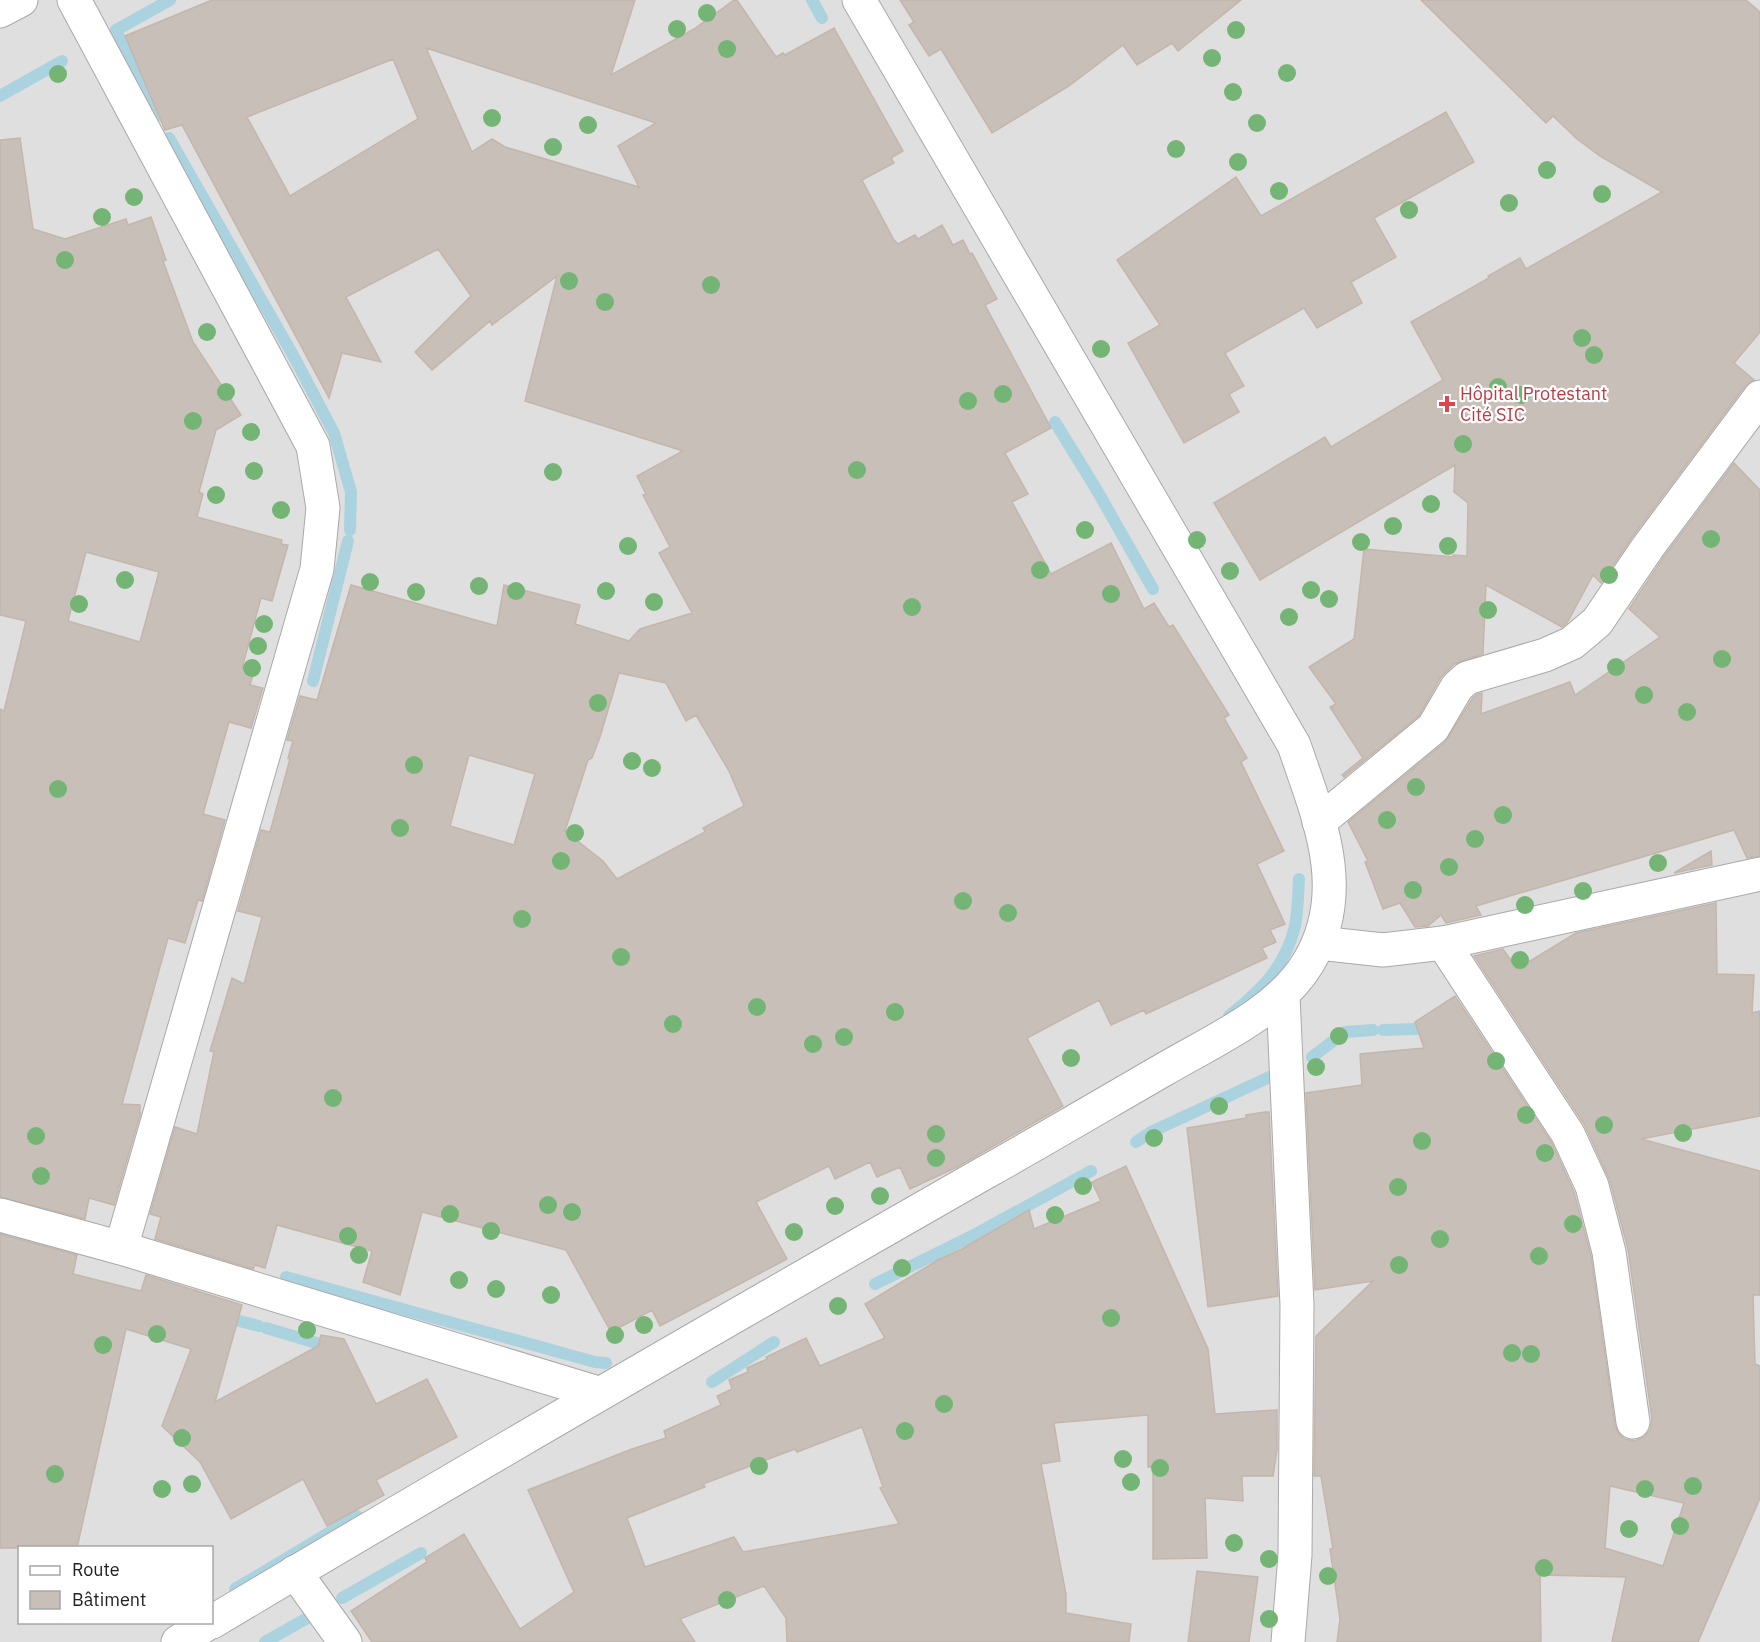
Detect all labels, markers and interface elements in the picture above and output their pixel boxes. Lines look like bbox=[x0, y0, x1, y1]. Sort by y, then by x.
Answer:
place label: Hôpital Protestant Cité SIC bbox=[1460, 382, 1607, 426]
marker: Hôpital Protestant Cité SIC bbox=[1438, 395, 1456, 413]
legend bbox=[18, 1546, 213, 1624]
text: Route bbox=[72, 1558, 120, 1581]
text: Bâtiment bbox=[72, 1588, 146, 1611]

